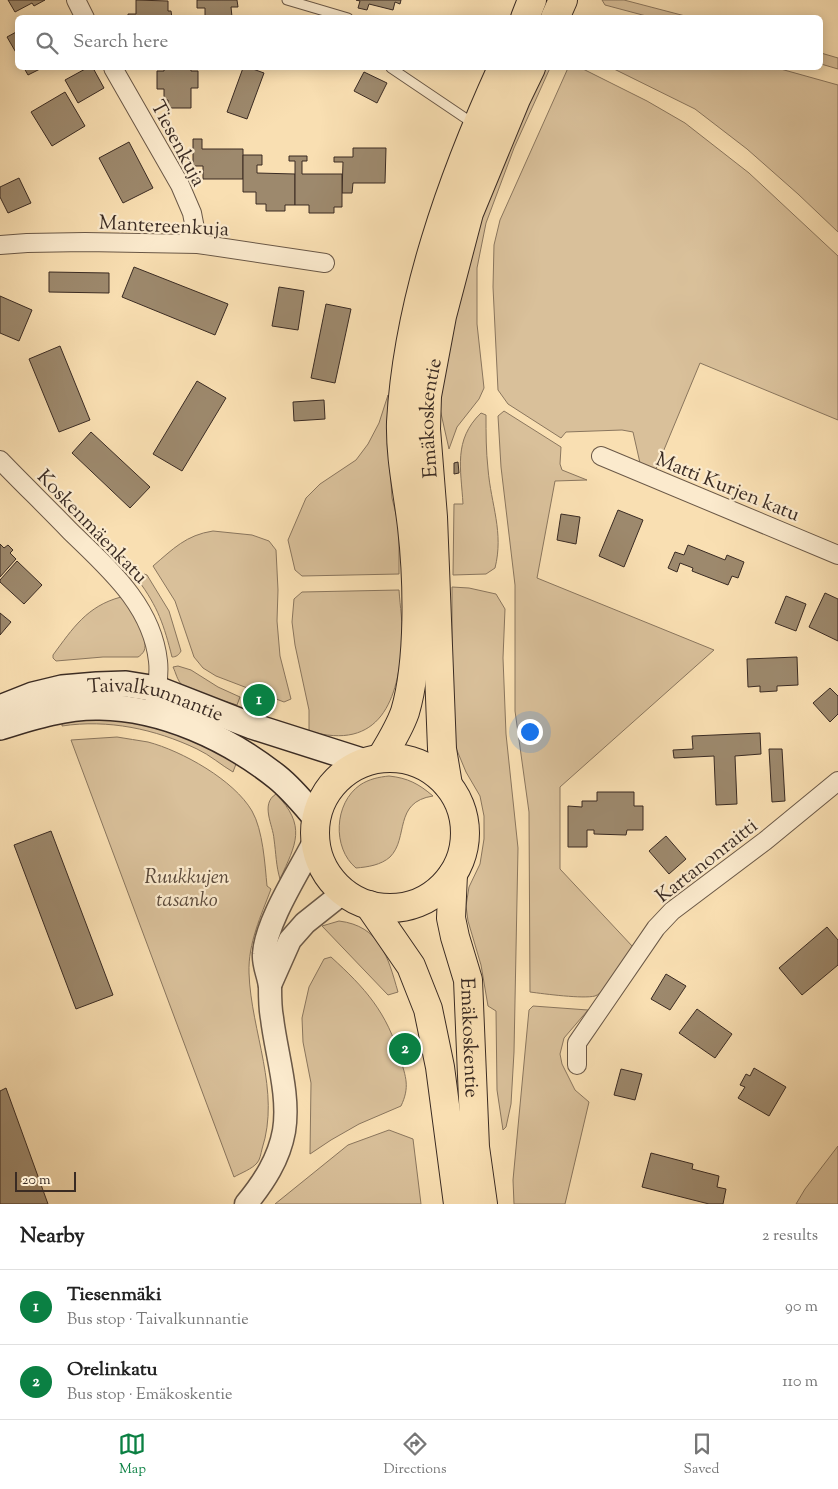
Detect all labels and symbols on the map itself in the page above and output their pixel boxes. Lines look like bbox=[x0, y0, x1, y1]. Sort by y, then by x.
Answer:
street label: Tiesenkuja bbox=[142, 96, 212, 192]
street label: Mantereenkuja bbox=[98, 210, 230, 245]
street label: Emäkoskentie bbox=[414, 356, 451, 479]
street label: Matti Kurjen katu bbox=[651, 446, 804, 531]
street label: Koskenmäenkatu bbox=[29, 464, 154, 592]
street label: Taivalkunnantie bbox=[86, 672, 227, 730]
pin: 1 bbox=[243, 681, 275, 719]
your location bbox=[517, 719, 543, 745]
street label: Kartanonraitti bbox=[650, 813, 765, 911]
park label: Ruukkujen tasanko bbox=[145, 864, 230, 916]
street label: Emäkoskentie bbox=[451, 977, 485, 1098]
pin: 2 bbox=[389, 1030, 421, 1068]
scale bar bbox=[15, 1169, 76, 1192]

